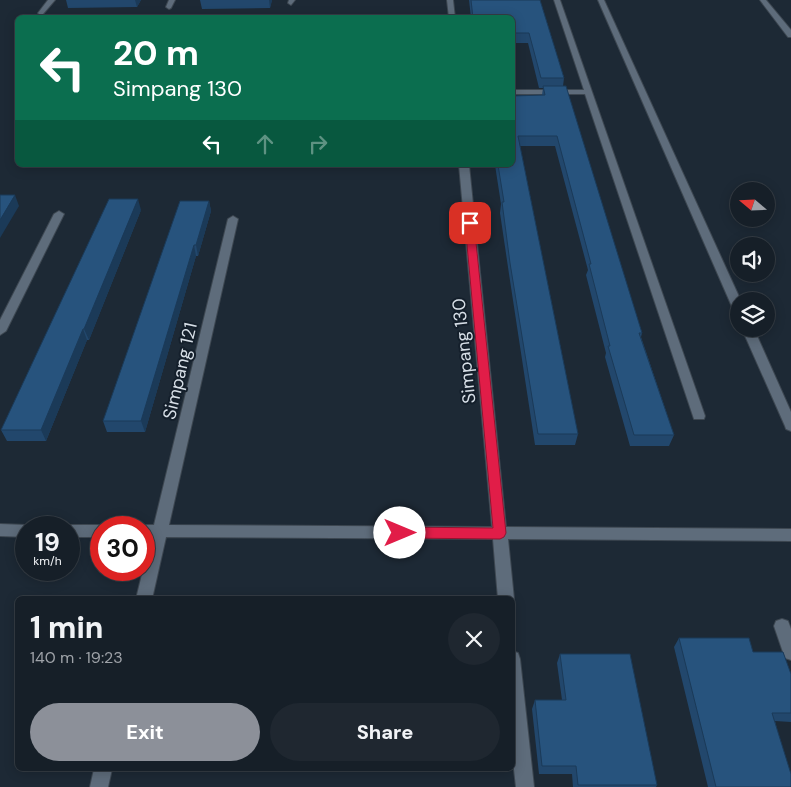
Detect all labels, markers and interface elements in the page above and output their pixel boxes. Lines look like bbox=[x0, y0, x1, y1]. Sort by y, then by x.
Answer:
text: 20 m bbox=[113, 30, 199, 76]
icon: left bbox=[30, 35, 95, 100]
text: Simpang 130 bbox=[113, 74, 242, 103]
icon: left bbox=[198, 130, 226, 158]
icon: ahead bbox=[251, 130, 279, 158]
icon: right bbox=[304, 130, 332, 158]
north arrow bbox=[730, 182, 775, 228]
map controls bbox=[730, 182, 775, 337]
pin bbox=[449, 202, 491, 244]
icon: arrive bbox=[456, 209, 484, 237]
button: sound bbox=[730, 237, 775, 282]
button: layers bbox=[730, 292, 775, 337]
street label: Simpang 130 bbox=[447, 297, 481, 405]
street label: Simpang 121 bbox=[157, 320, 203, 422]
position arrow bbox=[373, 506, 425, 558]
speed limit sign: 30 bbox=[90, 516, 155, 581]
text: 19 bbox=[35, 526, 60, 559]
text: km/h bbox=[33, 553, 62, 569]
text: 1 min bbox=[30, 608, 103, 647]
button: close bbox=[448, 613, 500, 665]
text: 140 m · 19:23 bbox=[30, 647, 123, 668]
button: Exit bbox=[30, 703, 260, 761]
button: Share bbox=[270, 703, 500, 761]

